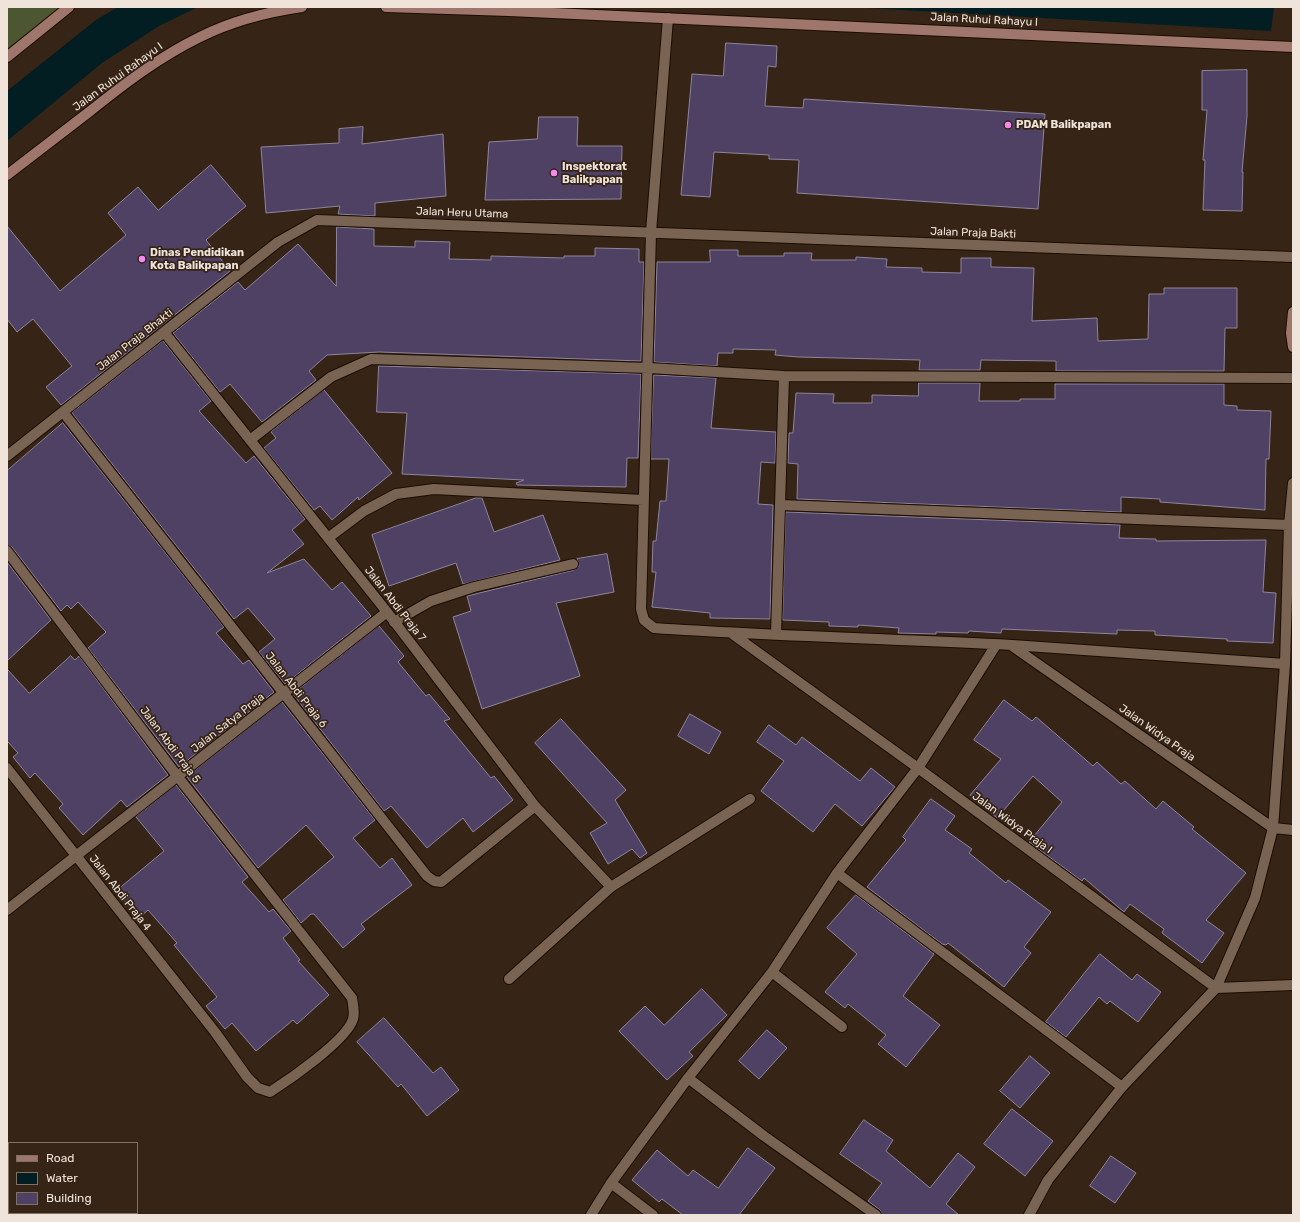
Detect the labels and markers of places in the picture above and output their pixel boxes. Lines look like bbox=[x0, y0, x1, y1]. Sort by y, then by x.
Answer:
place label: PDAM Balikpapan bbox=[1016, 118, 1111, 132]
marker: PDAM Balikpapan bbox=[1003, 120, 1013, 130]
place label: Inspektorat Balikpapan bbox=[562, 160, 627, 186]
marker: Inspektorat Balikpapan bbox=[549, 168, 559, 178]
place label: Dinas Pendidikan Kota Balikpapan bbox=[150, 246, 244, 272]
marker: Dinas Pendidikan Kota Balikpapan bbox=[137, 254, 147, 264]

